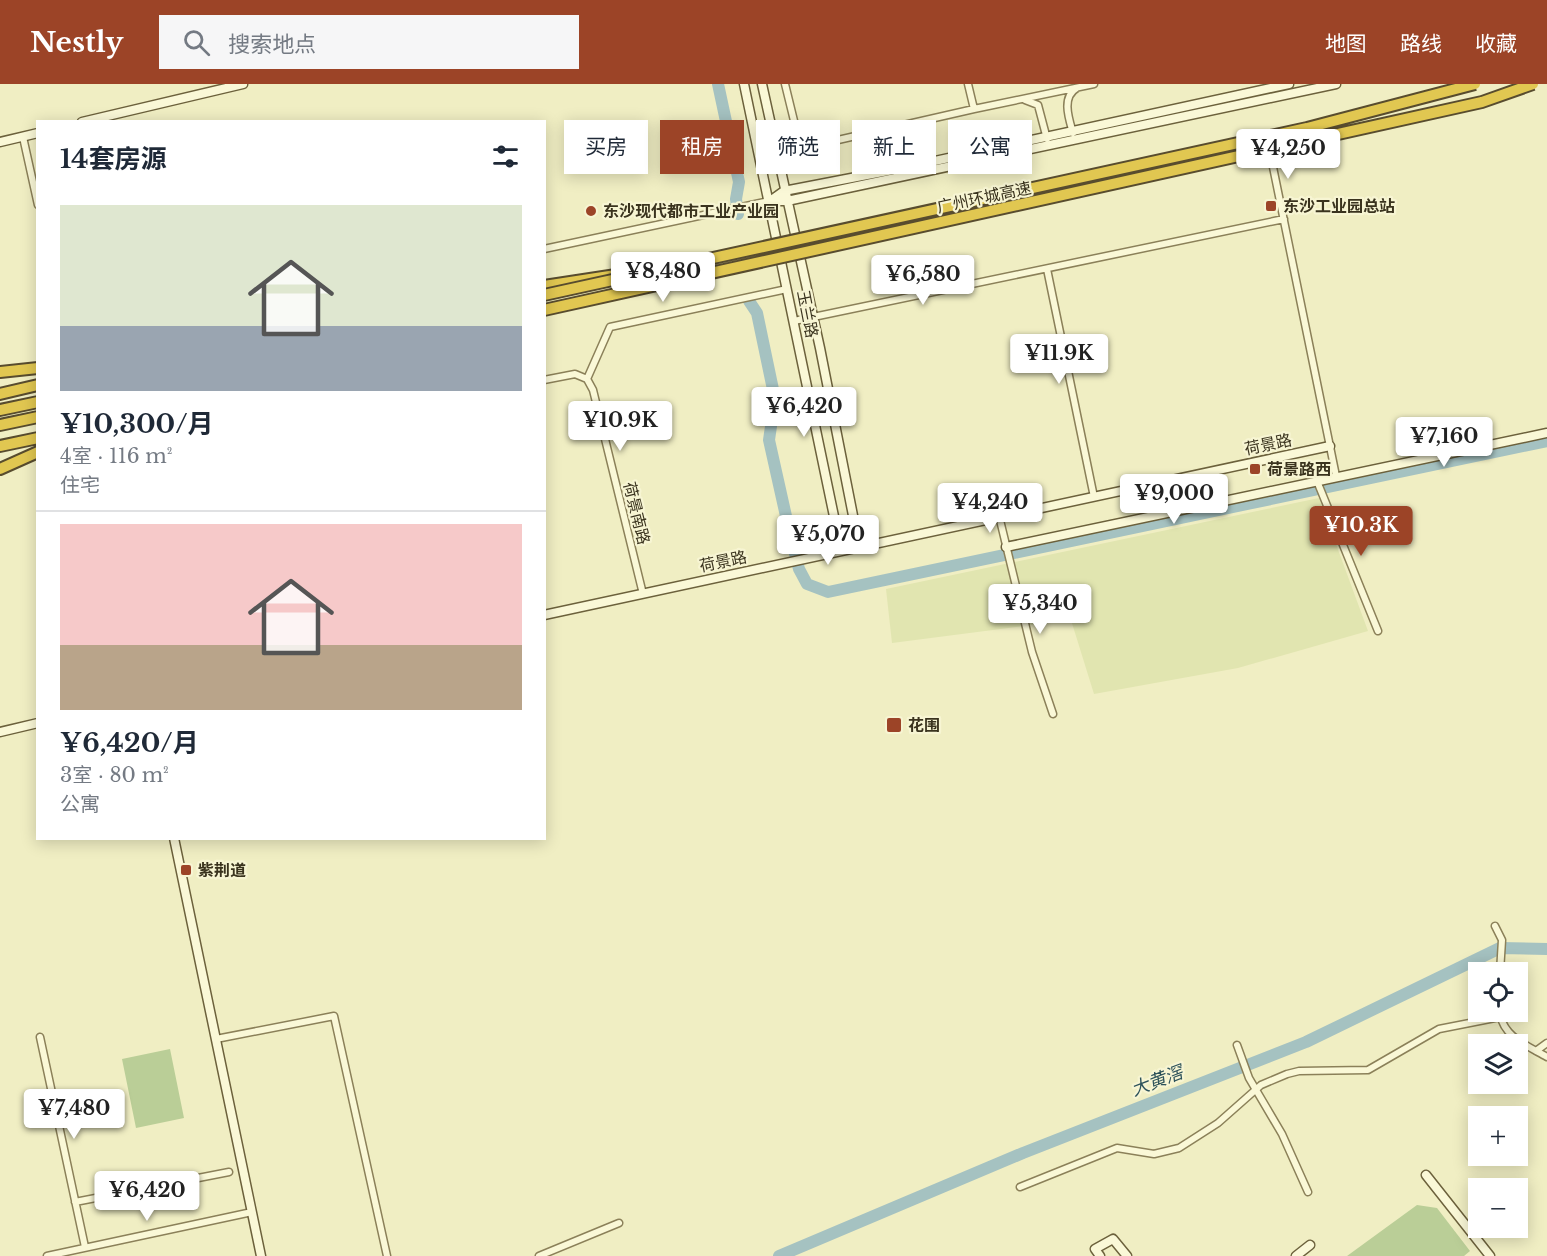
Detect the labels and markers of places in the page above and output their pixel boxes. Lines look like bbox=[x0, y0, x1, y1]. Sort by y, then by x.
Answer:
pin: ¥4,250 bbox=[1239, 129, 1337, 180]
place label: 东沙工业园总站 bbox=[1283, 196, 1395, 216]
marker: 东沙工业园总站 bbox=[1264, 199, 1278, 213]
place label: 东沙现代都市工业产业园 bbox=[603, 201, 779, 221]
marker: 东沙现代都市工业产业园 bbox=[584, 204, 598, 218]
pin: ¥8,480 bbox=[614, 252, 712, 303]
pin: ¥6,580 bbox=[874, 255, 972, 306]
pin: ¥11.9K bbox=[1010, 334, 1108, 385]
pin: ¥6,420 bbox=[755, 387, 853, 438]
pin: ¥10.9K bbox=[571, 401, 669, 452]
pin: ¥7,160 bbox=[1395, 417, 1493, 468]
place label: 荷景路西 bbox=[1267, 459, 1331, 479]
marker: 荷景路西 bbox=[1248, 462, 1262, 476]
pin: ¥9,000 bbox=[1125, 474, 1223, 525]
pin: ¥4,240 bbox=[941, 483, 1039, 534]
pin: ¥10.3K bbox=[1312, 506, 1410, 557]
pin: ¥5,070 bbox=[779, 515, 877, 566]
pin: ¥5,340 bbox=[991, 584, 1089, 635]
place label: 花围 bbox=[908, 715, 940, 735]
marker: 花围 bbox=[885, 716, 903, 734]
place label: 紫荆道 bbox=[198, 860, 246, 880]
marker: 紫荆道 bbox=[179, 863, 193, 877]
pin: ¥7,480 bbox=[25, 1089, 123, 1140]
pin: ¥6,420 bbox=[98, 1171, 196, 1222]

